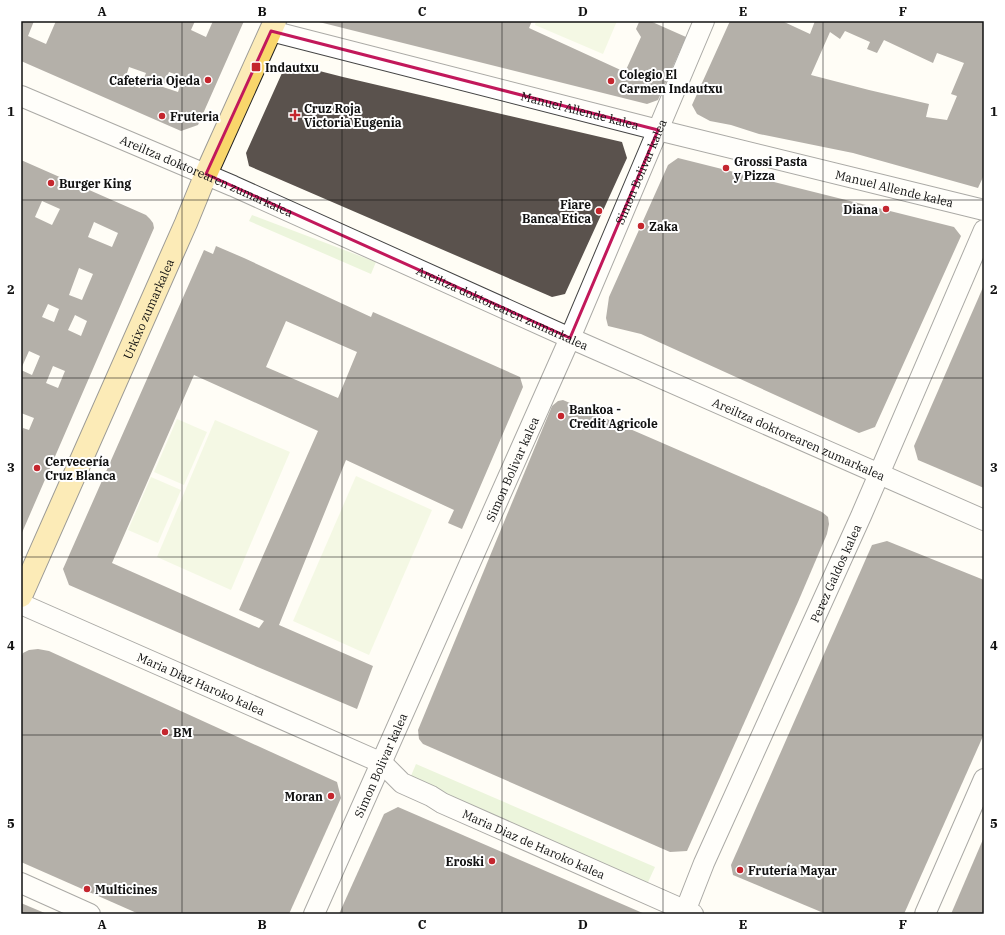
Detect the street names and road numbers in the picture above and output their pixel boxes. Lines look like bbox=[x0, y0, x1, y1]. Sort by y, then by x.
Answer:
street label: Manuel Allende kalea bbox=[519, 88, 641, 132]
street label: Simon Bolivar kalea bbox=[611, 116, 669, 227]
street label: Areiltza doktorearen zumarkalea bbox=[118, 131, 296, 220]
street label: Manuel Allende kalea bbox=[834, 166, 956, 210]
street label: Urkixo zumarkalea bbox=[119, 256, 177, 361]
street label: Areiltza doktorearen zumarkalea bbox=[414, 262, 591, 353]
street label: Areiltza doktorearen zumarkalea bbox=[710, 394, 888, 483]
street label: Simon Bolivar kalea bbox=[482, 414, 542, 524]
street label: Perez Galdos kalea bbox=[806, 521, 864, 625]
street label: Maria Diaz Haroko kalea bbox=[135, 649, 268, 718]
street label: Simon Bolivar kalea bbox=[350, 710, 410, 820]
street label: Maria Diaz de Haroko kalea bbox=[460, 805, 608, 882]

